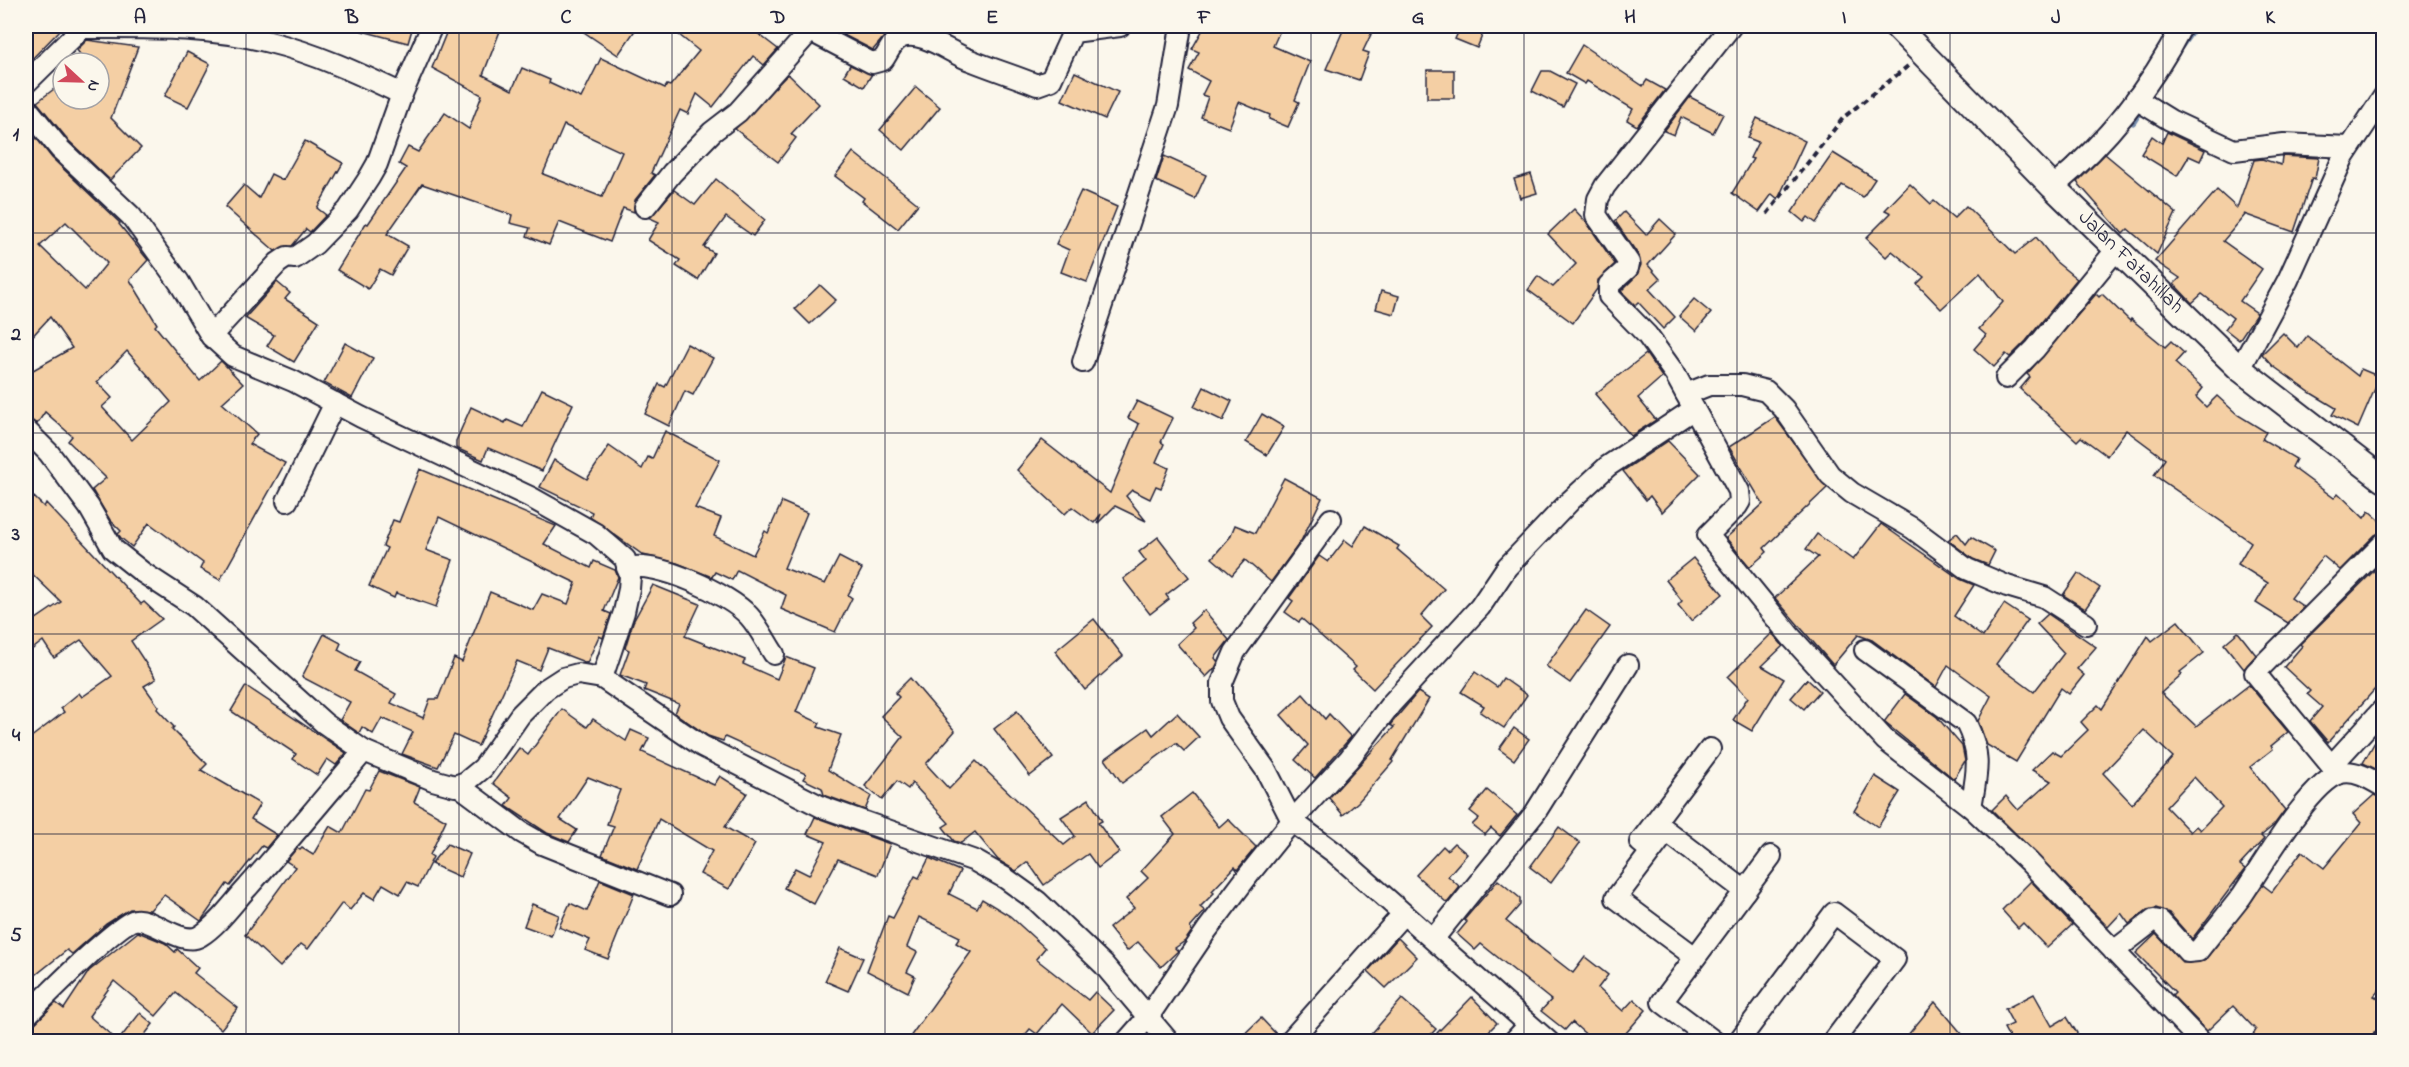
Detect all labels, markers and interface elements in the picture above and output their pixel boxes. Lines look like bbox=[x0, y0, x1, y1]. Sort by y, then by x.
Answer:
text: A bbox=[134, 4, 146, 33]
text: B bbox=[344, 4, 359, 33]
text: C bbox=[561, 4, 572, 33]
text: D bbox=[770, 4, 785, 33]
text: E bbox=[986, 4, 998, 33]
text: F bbox=[1197, 4, 1211, 33]
text: G bbox=[1412, 4, 1425, 33]
text: H bbox=[1624, 4, 1636, 33]
text: I bbox=[1842, 4, 1847, 33]
text: J bbox=[2051, 4, 2061, 33]
text: K bbox=[2265, 4, 2276, 33]
north arrow bbox=[51, 51, 111, 111]
text: N bbox=[80, 76, 106, 96]
text: 1 bbox=[13, 121, 20, 150]
street label: Jalan Fatahillah bbox=[2071, 204, 2190, 321]
text: 2 bbox=[10, 321, 21, 350]
text: 3 bbox=[11, 521, 20, 550]
text: 4 bbox=[12, 722, 21, 751]
text: 5 bbox=[10, 922, 22, 951]

